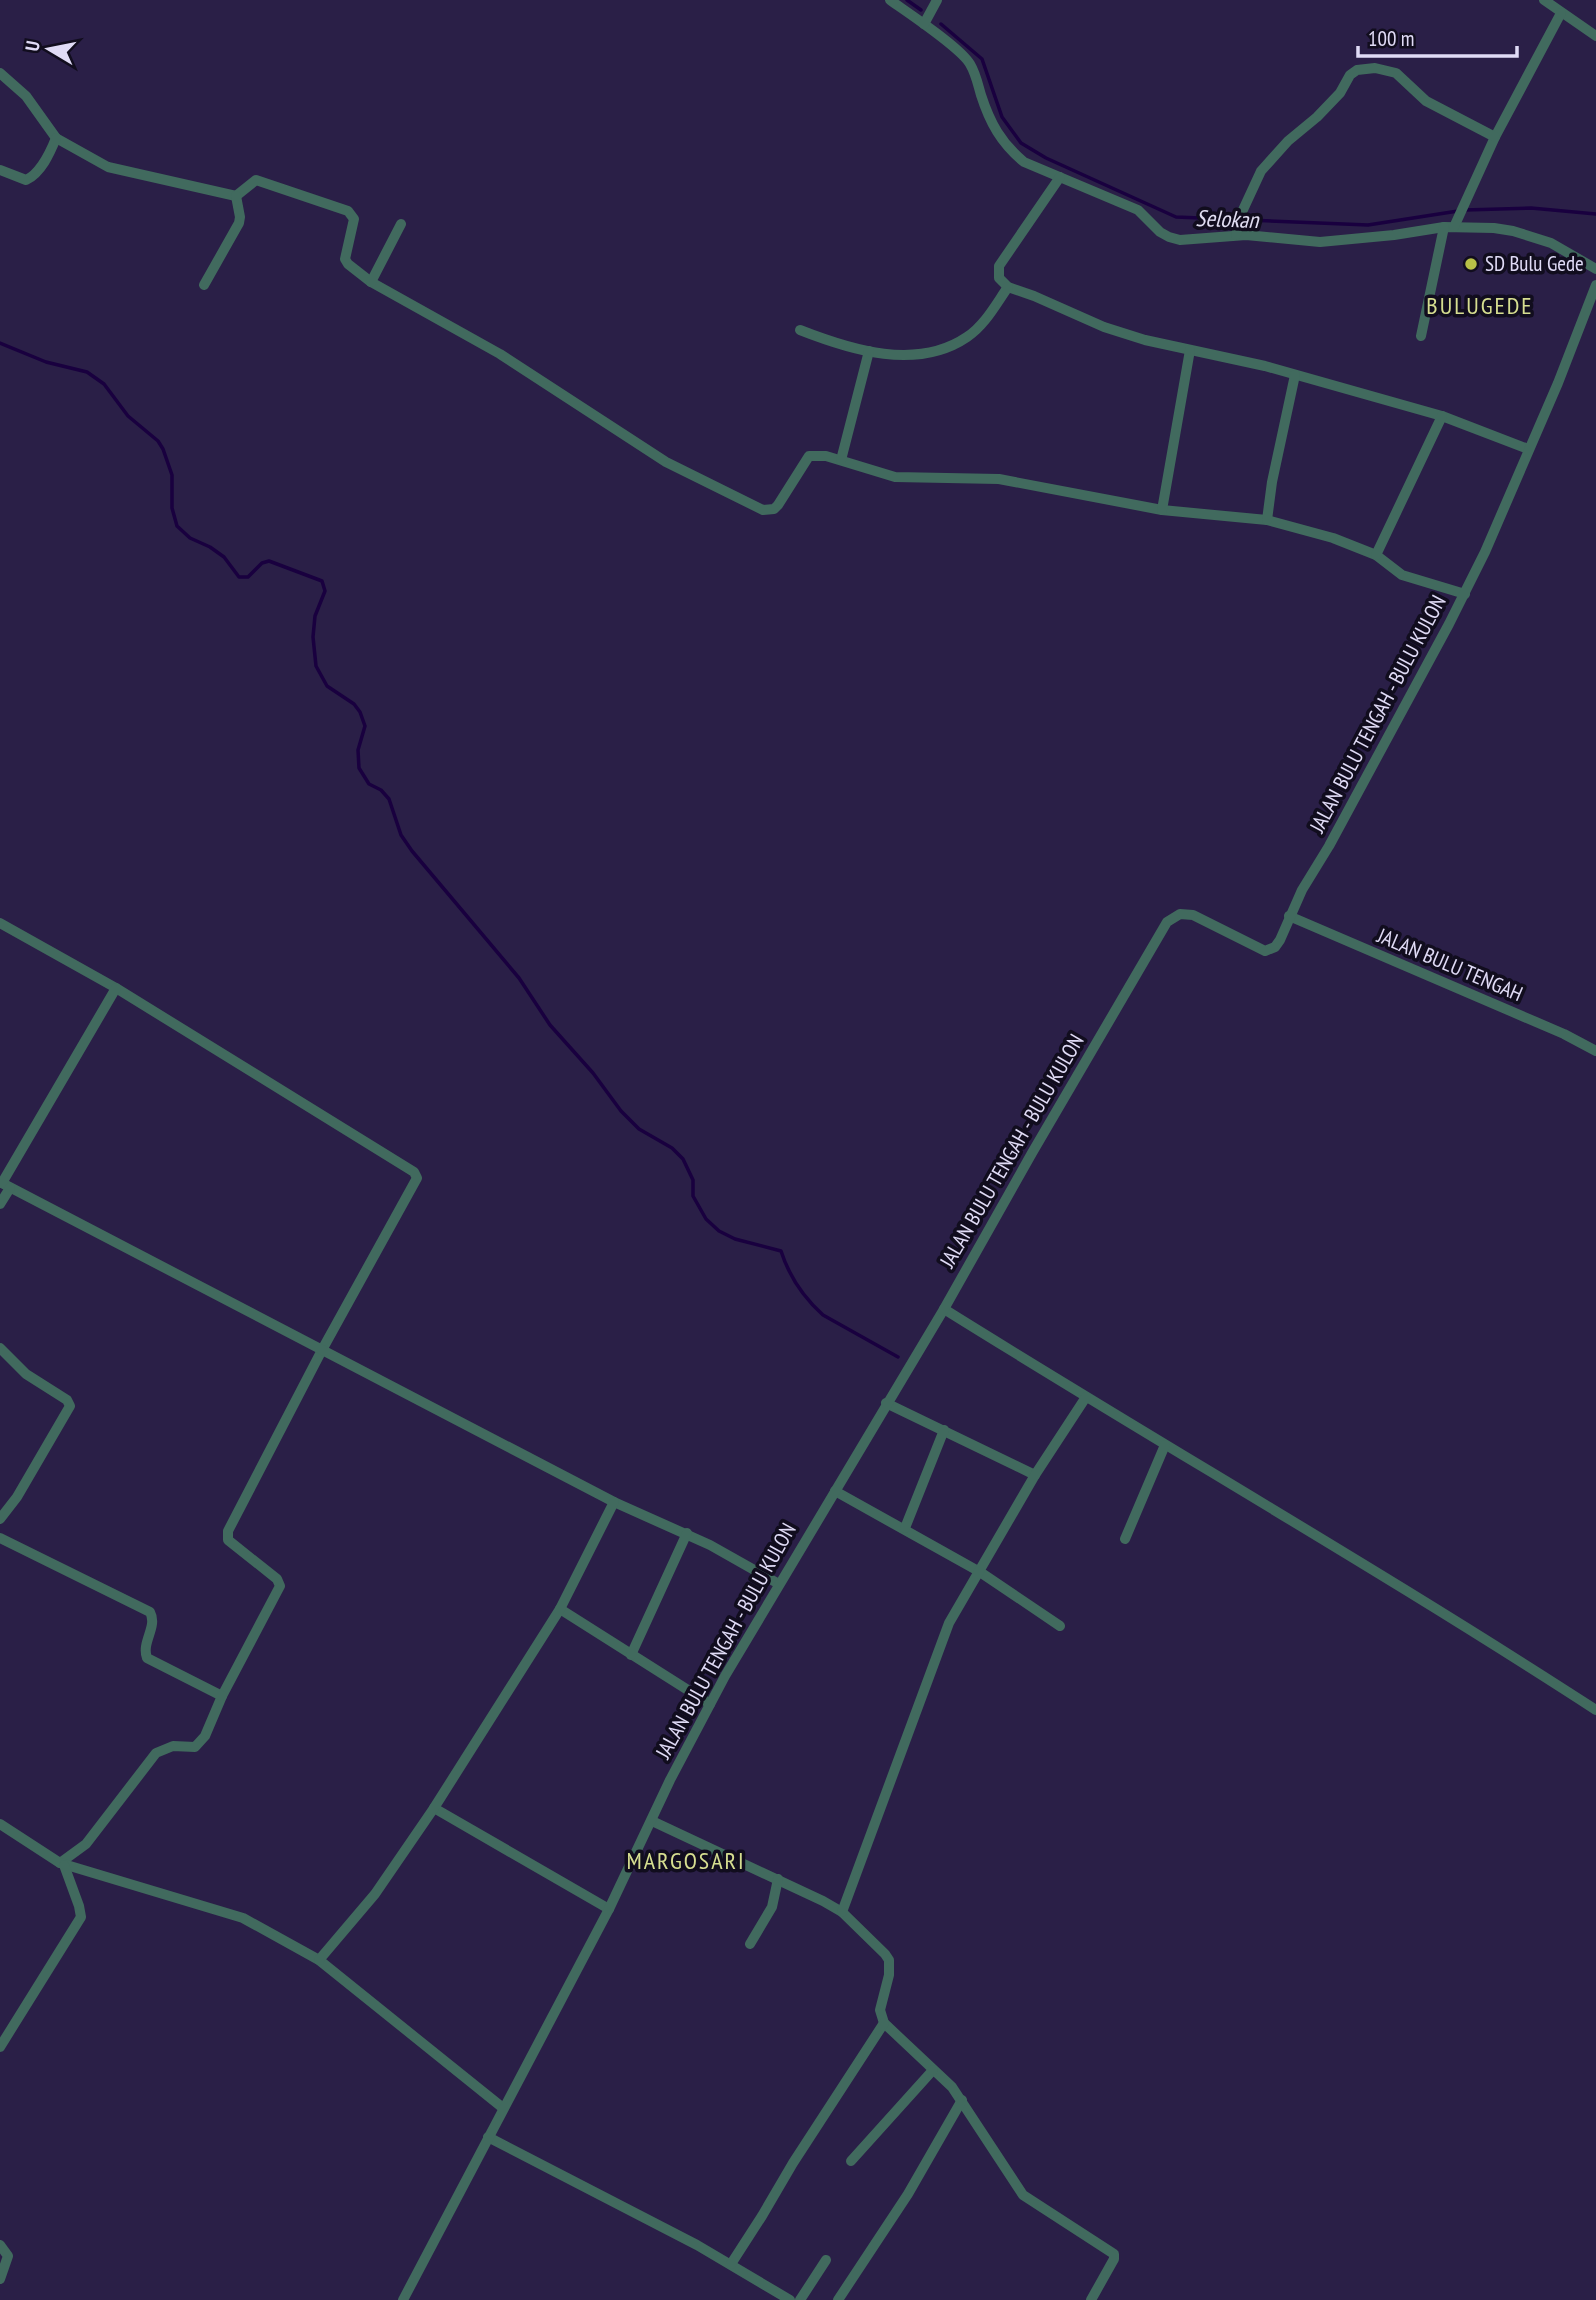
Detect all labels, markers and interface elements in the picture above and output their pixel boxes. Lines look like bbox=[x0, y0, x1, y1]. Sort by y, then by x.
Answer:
north arrow bbox=[14, 14, 84, 84]
scale bar bbox=[1358, 14, 1517, 58]
text: 100 m bbox=[1368, 25, 1414, 52]
text: U bbox=[20, 39, 45, 53]
water label: Selokan bbox=[1195, 203, 1261, 234]
place label: SD Bulu Gede bbox=[1485, 250, 1584, 277]
marker: SD Bulu Gede bbox=[1463, 256, 1479, 272]
district label: BULUGEDE bbox=[1426, 290, 1534, 321]
street label: JALAN BULU TENGAH - BULU KULON bbox=[1303, 590, 1452, 838]
street label: JALAN BULU TENGAH bbox=[1373, 921, 1527, 1007]
street label: JALAN BULU TENGAH - BULU KULON bbox=[933, 1029, 1090, 1273]
street label: JALAN BULU TENGAH - BULU KULON bbox=[649, 1518, 802, 1764]
district label: MARGOSARI bbox=[626, 1845, 746, 1876]

